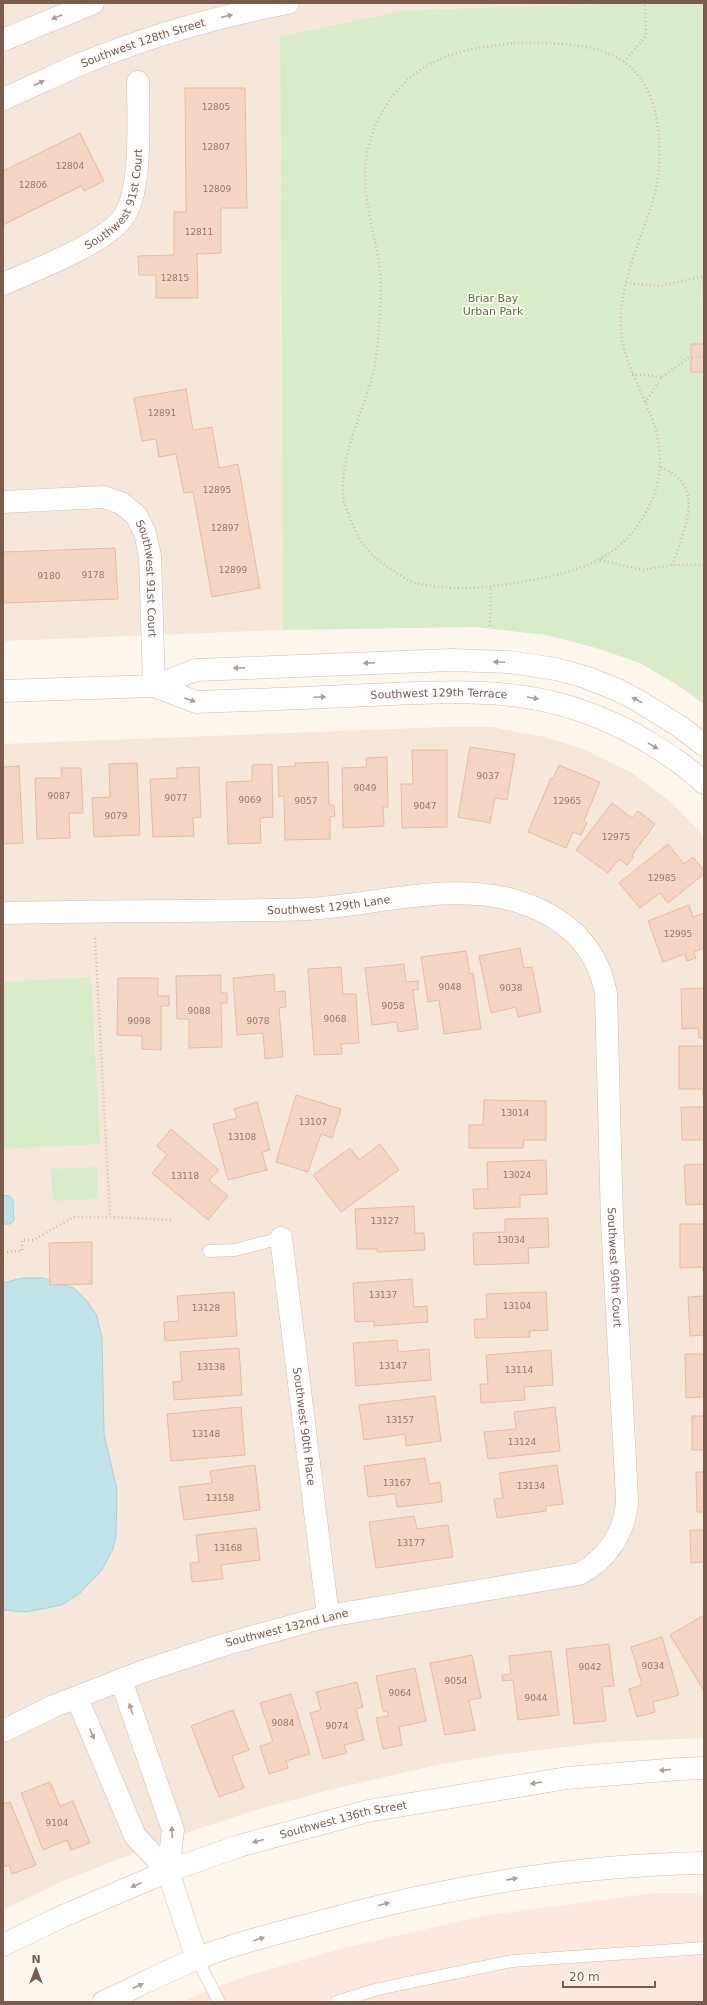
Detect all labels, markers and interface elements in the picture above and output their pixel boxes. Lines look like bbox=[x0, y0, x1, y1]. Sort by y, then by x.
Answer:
one-way arrow bbox=[221, 13, 233, 19]
one-way arrow bbox=[50, 15, 62, 21]
street label: Southwest 128th Street bbox=[79, 16, 207, 70]
one-way arrow bbox=[33, 80, 44, 86]
house number: 12805 bbox=[202, 102, 230, 112]
house number: 12807 bbox=[202, 142, 230, 152]
street label: Southwest 91st Court bbox=[82, 148, 145, 252]
house number: 12804 bbox=[56, 161, 85, 171]
house number: 12806 bbox=[19, 180, 48, 190]
house number: 12809 bbox=[203, 184, 232, 194]
house number: 12811 bbox=[185, 227, 213, 237]
house number: 12815 bbox=[161, 273, 189, 283]
park label: Briar Bay Urban Park bbox=[463, 292, 524, 318]
house number: 12891 bbox=[148, 408, 176, 418]
house number: 12895 bbox=[203, 485, 231, 495]
street label: Southwest 91st Court bbox=[133, 518, 159, 638]
house number: 12897 bbox=[211, 523, 239, 533]
house number: 12899 bbox=[219, 565, 248, 575]
house number: 9178 bbox=[82, 570, 105, 580]
house number: 9180 bbox=[38, 571, 61, 581]
one-way arrow bbox=[493, 658, 505, 665]
one-way arrow bbox=[362, 660, 375, 666]
one-way arrow bbox=[232, 665, 245, 671]
street label: Southwest 129th Terrace bbox=[370, 686, 508, 701]
one-way arrow bbox=[314, 694, 326, 701]
one-way arrow bbox=[527, 695, 539, 701]
one-way arrow bbox=[631, 696, 643, 703]
one-way arrow bbox=[185, 697, 197, 703]
one-way arrow bbox=[647, 742, 659, 749]
house number: 9037 bbox=[477, 771, 499, 781]
house number: 9049 bbox=[354, 783, 377, 793]
house number: 9087 bbox=[48, 791, 70, 801]
house number: 9077 bbox=[165, 793, 187, 803]
house number: 9069 bbox=[239, 795, 262, 805]
house number: 9057 bbox=[295, 796, 317, 806]
house number: 12965 bbox=[553, 796, 581, 806]
house number: 9047 bbox=[414, 801, 436, 811]
house number: 9079 bbox=[105, 811, 128, 821]
house number: 12975 bbox=[602, 832, 630, 842]
house number: 12985 bbox=[648, 873, 676, 883]
street label: Southwest 129th Lane bbox=[267, 892, 391, 917]
house number: 12995 bbox=[664, 929, 692, 939]
house number: 9048 bbox=[439, 982, 462, 992]
house number: 9038 bbox=[500, 983, 523, 993]
house number: 9058 bbox=[382, 1001, 405, 1011]
house number: 9088 bbox=[188, 1006, 211, 1016]
house number: 9068 bbox=[324, 1014, 347, 1024]
house number: 9098 bbox=[128, 1016, 151, 1026]
house number: 9078 bbox=[247, 1016, 270, 1026]
house number: 13014 bbox=[501, 1108, 530, 1118]
house number: 13107 bbox=[299, 1117, 327, 1127]
house number: 13108 bbox=[228, 1132, 257, 1142]
house number: 13024 bbox=[503, 1170, 532, 1180]
house number: 13118 bbox=[171, 1171, 200, 1181]
street label: Southwest 90th Court bbox=[605, 1207, 624, 1328]
house number: 13127 bbox=[371, 1216, 399, 1226]
house number: 13034 bbox=[497, 1235, 526, 1245]
house number: 13137 bbox=[369, 1290, 397, 1300]
house number: 13104 bbox=[503, 1301, 532, 1311]
house number: 13128 bbox=[192, 1303, 221, 1313]
house number: 13147 bbox=[379, 1361, 407, 1371]
house number: 13138 bbox=[197, 1362, 226, 1372]
house number: 13114 bbox=[505, 1365, 534, 1375]
street label: Southwest 90th Place bbox=[291, 1366, 318, 1487]
house number: 13157 bbox=[386, 1415, 414, 1425]
house number: 13148 bbox=[192, 1429, 221, 1439]
house number: 13124 bbox=[508, 1437, 537, 1447]
house number: 13167 bbox=[383, 1478, 411, 1488]
house number: 13134 bbox=[517, 1481, 546, 1491]
house number: 13158 bbox=[206, 1493, 235, 1503]
house number: 13177 bbox=[397, 1538, 425, 1548]
house number: 13168 bbox=[214, 1543, 243, 1553]
street label: Southwest 132nd Lane bbox=[224, 1606, 350, 1650]
house number: 9034 bbox=[642, 1661, 665, 1671]
house number: 9042 bbox=[579, 1662, 601, 1672]
house number: 9054 bbox=[445, 1676, 468, 1686]
house number: 9064 bbox=[389, 1688, 412, 1698]
house number: 9044 bbox=[525, 1693, 548, 1703]
one-way arrow bbox=[128, 1703, 134, 1715]
house number: 9084 bbox=[272, 1718, 295, 1728]
house number: 9074 bbox=[326, 1721, 349, 1731]
one-way arrow bbox=[89, 1729, 95, 1740]
one-way arrow bbox=[659, 1766, 671, 1773]
one-way arrow bbox=[530, 1780, 542, 1786]
street label: Southwest 136th Street bbox=[278, 1798, 409, 1841]
house number: 9104 bbox=[46, 1818, 69, 1828]
one-way arrow bbox=[168, 1826, 175, 1839]
one-way arrow bbox=[252, 1838, 264, 1844]
one-way arrow bbox=[506, 1876, 518, 1882]
one-way arrow bbox=[130, 1882, 141, 1888]
one-way arrow bbox=[379, 1901, 391, 1907]
one-way arrow bbox=[253, 1935, 265, 1941]
north arrow bbox=[16, 1949, 56, 1989]
text: N bbox=[31, 1953, 41, 1966]
scale bar bbox=[563, 1963, 655, 1989]
text: 20 m bbox=[569, 1970, 600, 1984]
one-way arrow bbox=[133, 1983, 144, 1989]

